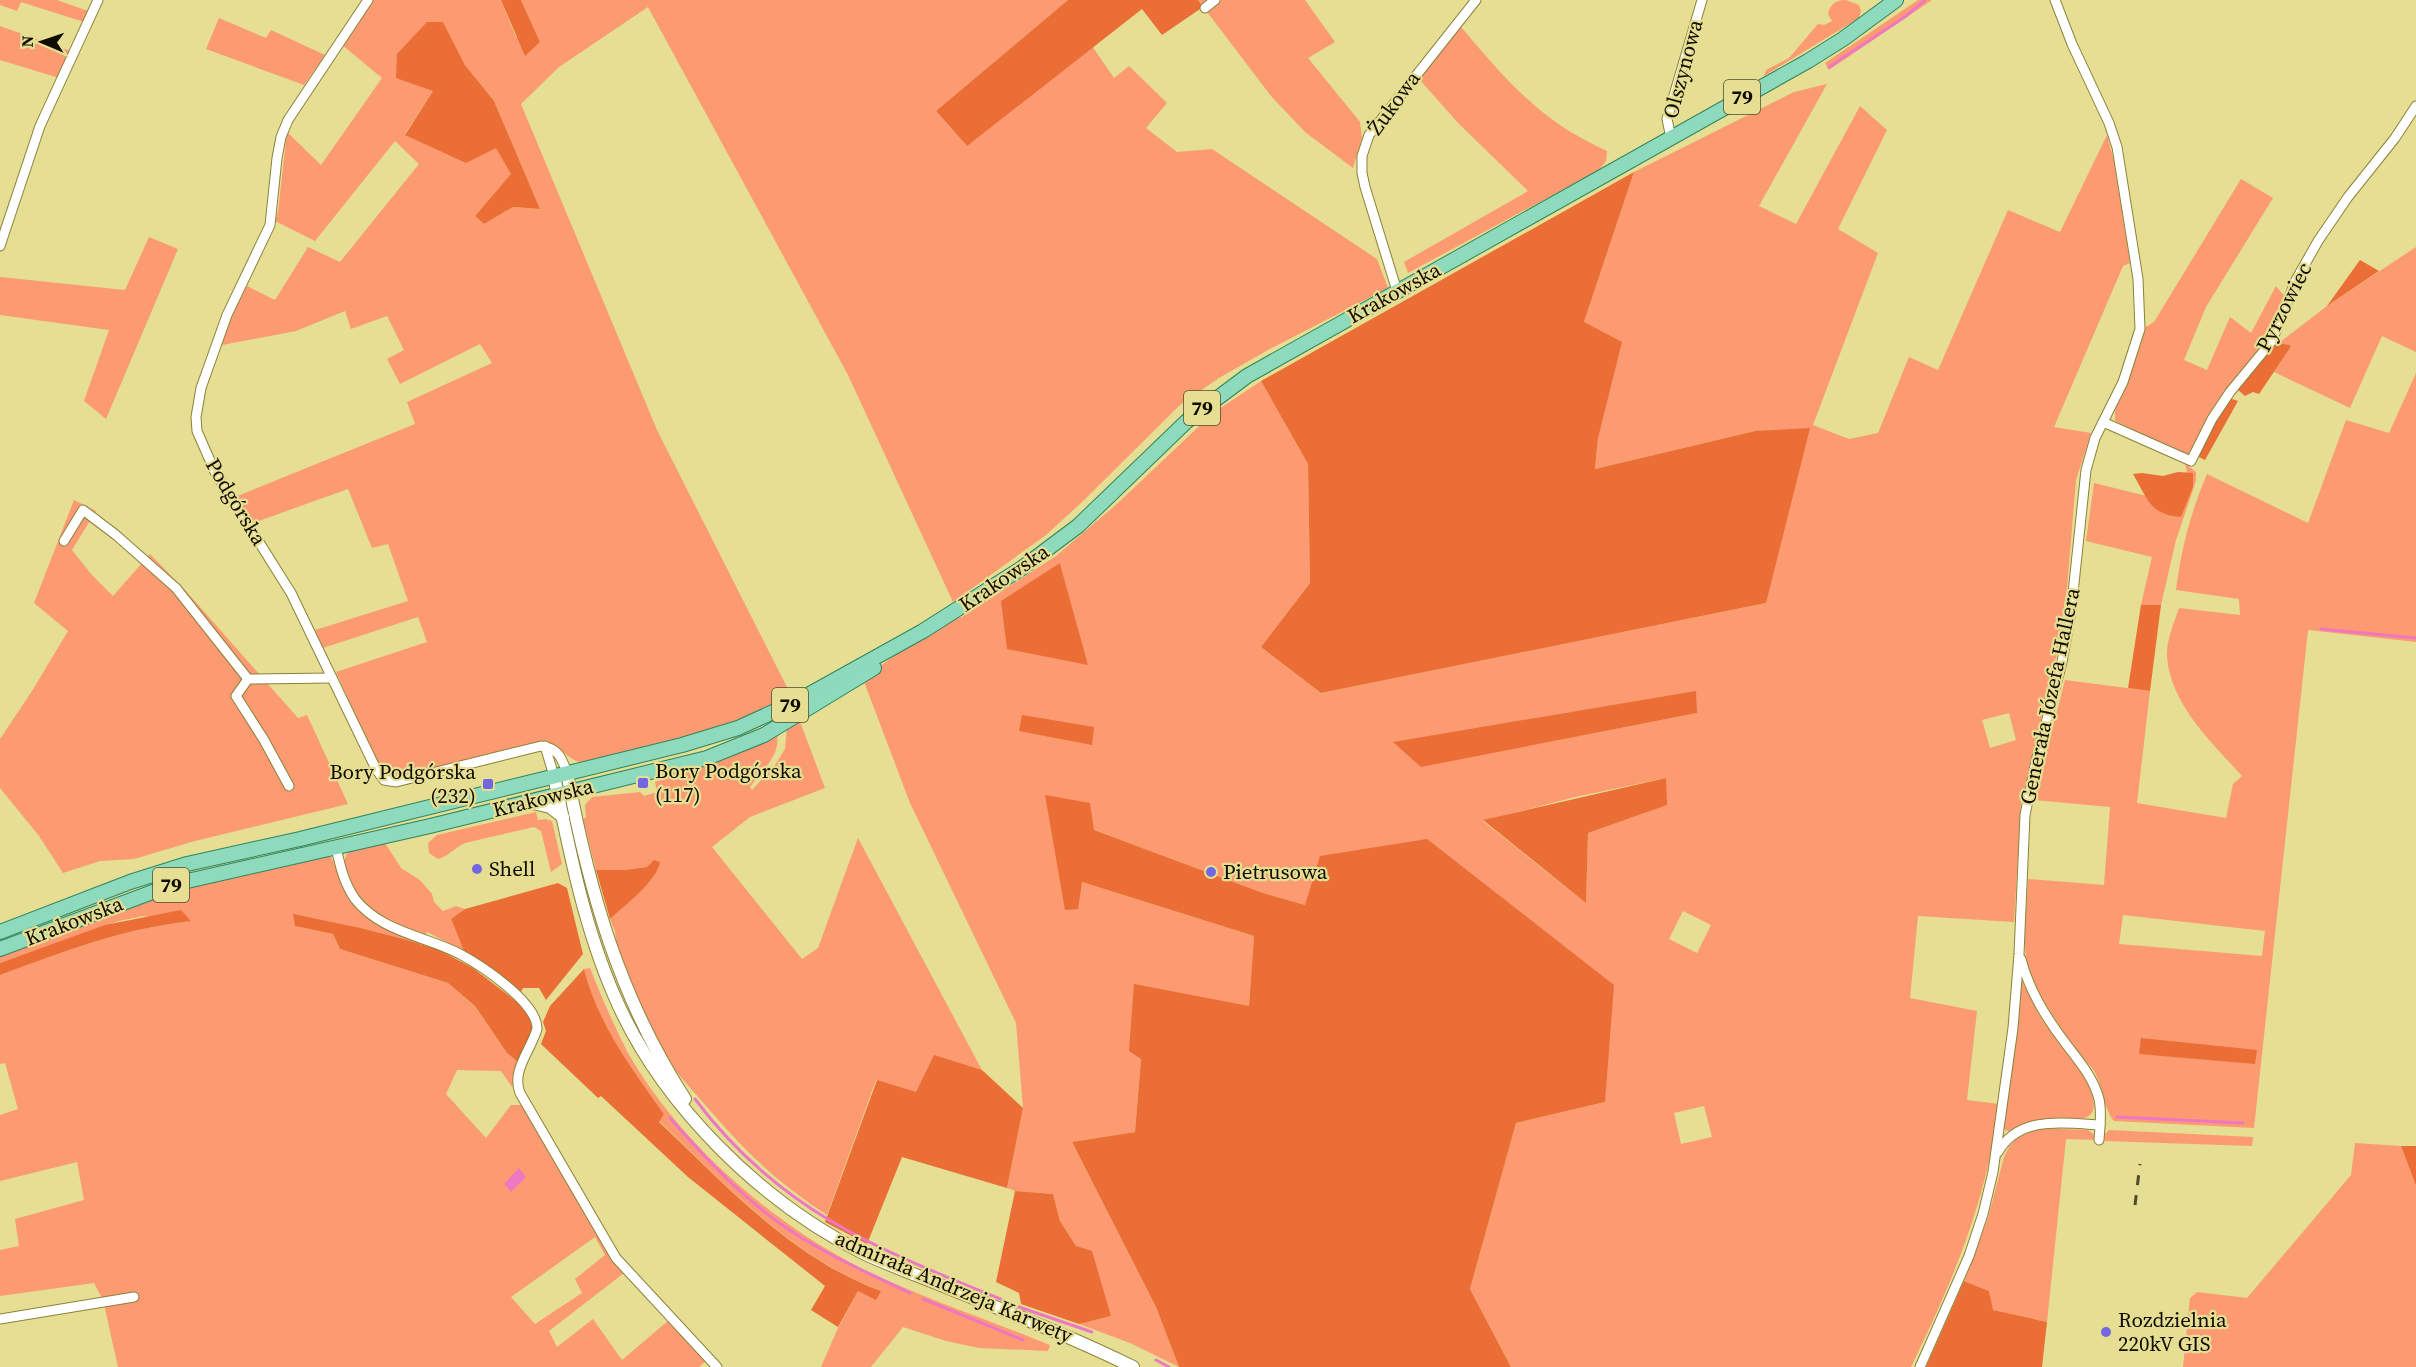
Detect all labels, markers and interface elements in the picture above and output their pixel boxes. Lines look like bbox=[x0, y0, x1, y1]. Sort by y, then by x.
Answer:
north arrow bbox=[12, 12, 72, 72]
street label: Olszynowa bbox=[1655, 16, 1710, 122]
text: N bbox=[16, 35, 38, 48]
street label: Żukowa bbox=[1361, 65, 1427, 141]
road number: 79 bbox=[1724, 80, 1760, 114]
street label: Krakowska bbox=[1342, 255, 1446, 330]
street label: Pyrzowiec bbox=[2249, 257, 2318, 356]
road number: 79 bbox=[1184, 391, 1220, 425]
street label: Podgórska bbox=[199, 453, 274, 551]
street label: Krakowska bbox=[953, 537, 1055, 618]
street label: Generała Józefa Hallera bbox=[2012, 585, 2087, 807]
road number: 79 bbox=[772, 688, 808, 722]
place label: Bory Podgórska (117) bbox=[655, 756, 802, 809]
place label: Bory Podgórska (232) bbox=[329, 757, 476, 810]
street label: Krakowska bbox=[489, 771, 597, 824]
marker: Bory Podgórska (117) bbox=[636, 776, 650, 790]
marker: Bory Podgórska (232) bbox=[481, 777, 495, 791]
place label: Shell bbox=[489, 854, 535, 883]
place label: Pietrusowa bbox=[1223, 857, 1328, 886]
marker: Shell bbox=[470, 862, 484, 876]
marker: Pietrusowa bbox=[1204, 865, 1218, 879]
road number: 79 bbox=[153, 868, 189, 902]
street label: Krakowska bbox=[21, 888, 127, 953]
street label: admirała Andrzeja Karwety bbox=[831, 1223, 1078, 1350]
place label: Rozdzielnia 220kV GIS bbox=[2118, 1305, 2227, 1358]
marker: Rozdzielnia 220kV GIS bbox=[2099, 1325, 2113, 1339]

